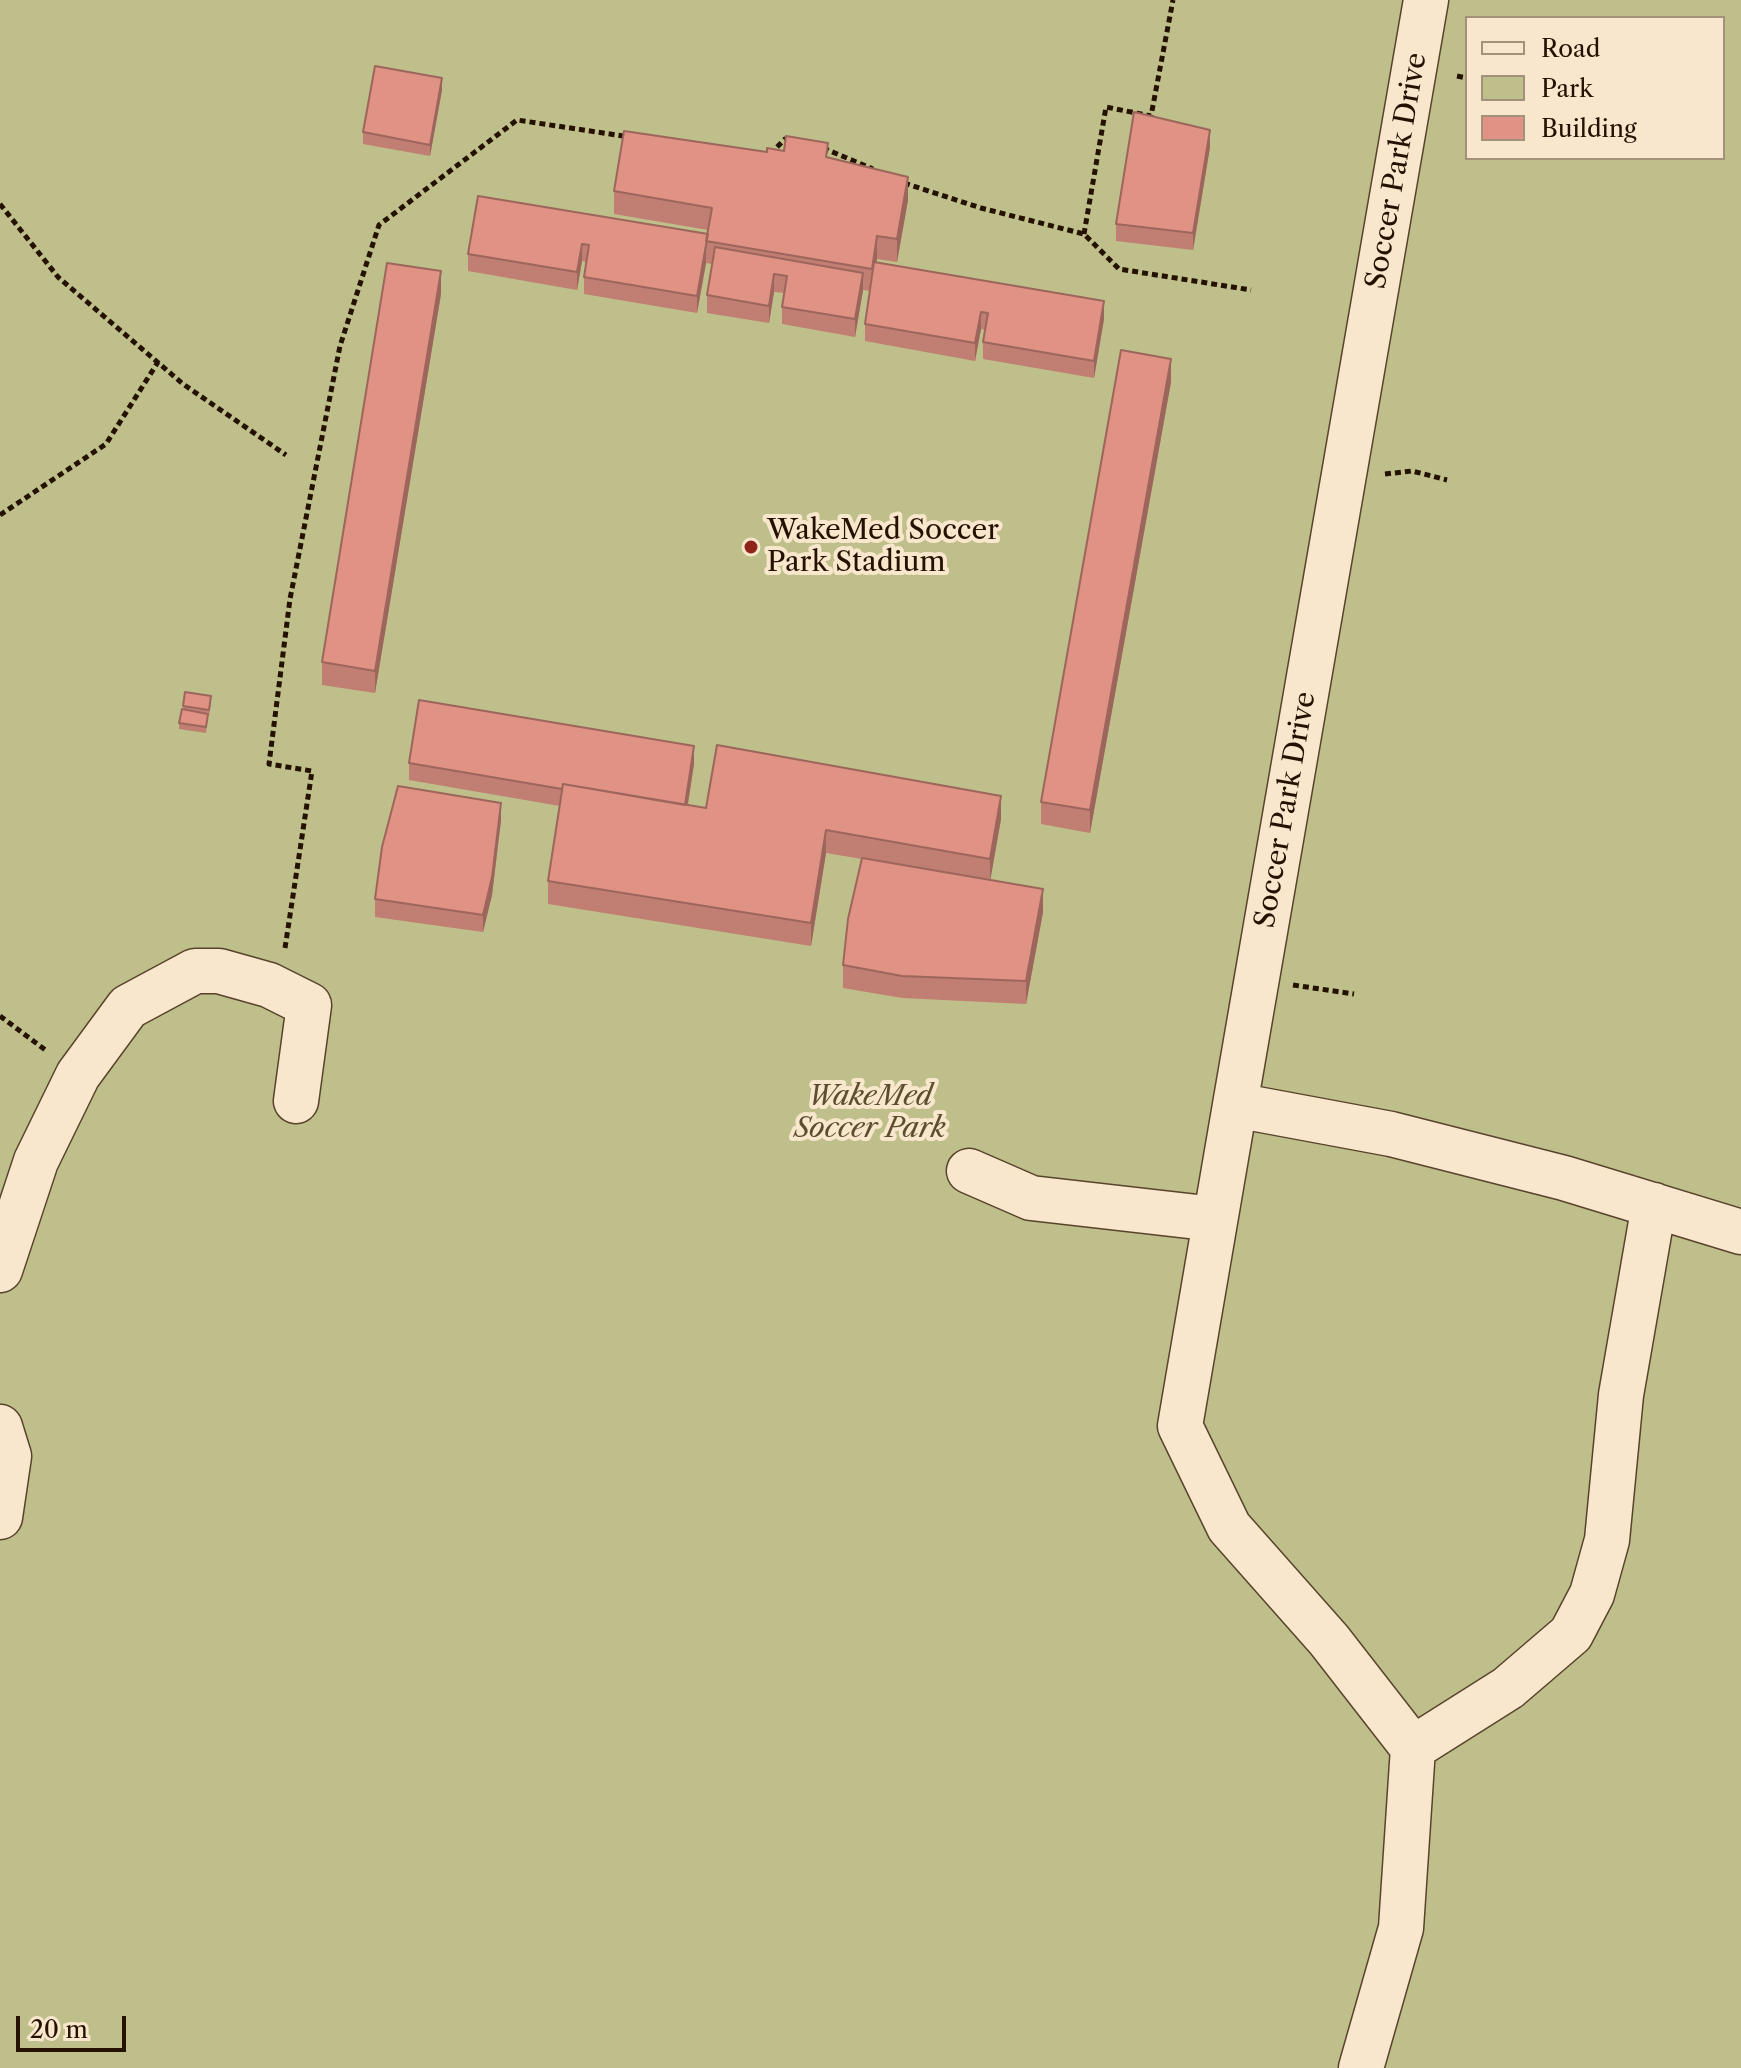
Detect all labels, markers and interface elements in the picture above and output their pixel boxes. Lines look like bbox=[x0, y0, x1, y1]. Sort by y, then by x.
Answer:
legend bbox=[1465, 16, 1725, 160]
text: Road bbox=[1541, 34, 1600, 63]
street label: Soccer Park Drive bbox=[1360, 50, 1434, 292]
text: Park bbox=[1541, 74, 1593, 103]
text: Building bbox=[1541, 114, 1637, 143]
place label: WakeMed Soccer Park Stadium bbox=[767, 514, 999, 580]
marker: WakeMed Soccer Park Stadium bbox=[742, 538, 760, 556]
street label: Soccer Park Drive bbox=[1249, 689, 1323, 931]
park label: WakeMed Soccer Park bbox=[794, 1080, 946, 1146]
scale bar bbox=[20, 2000, 130, 2050]
text: 20 m bbox=[30, 2015, 88, 2044]

